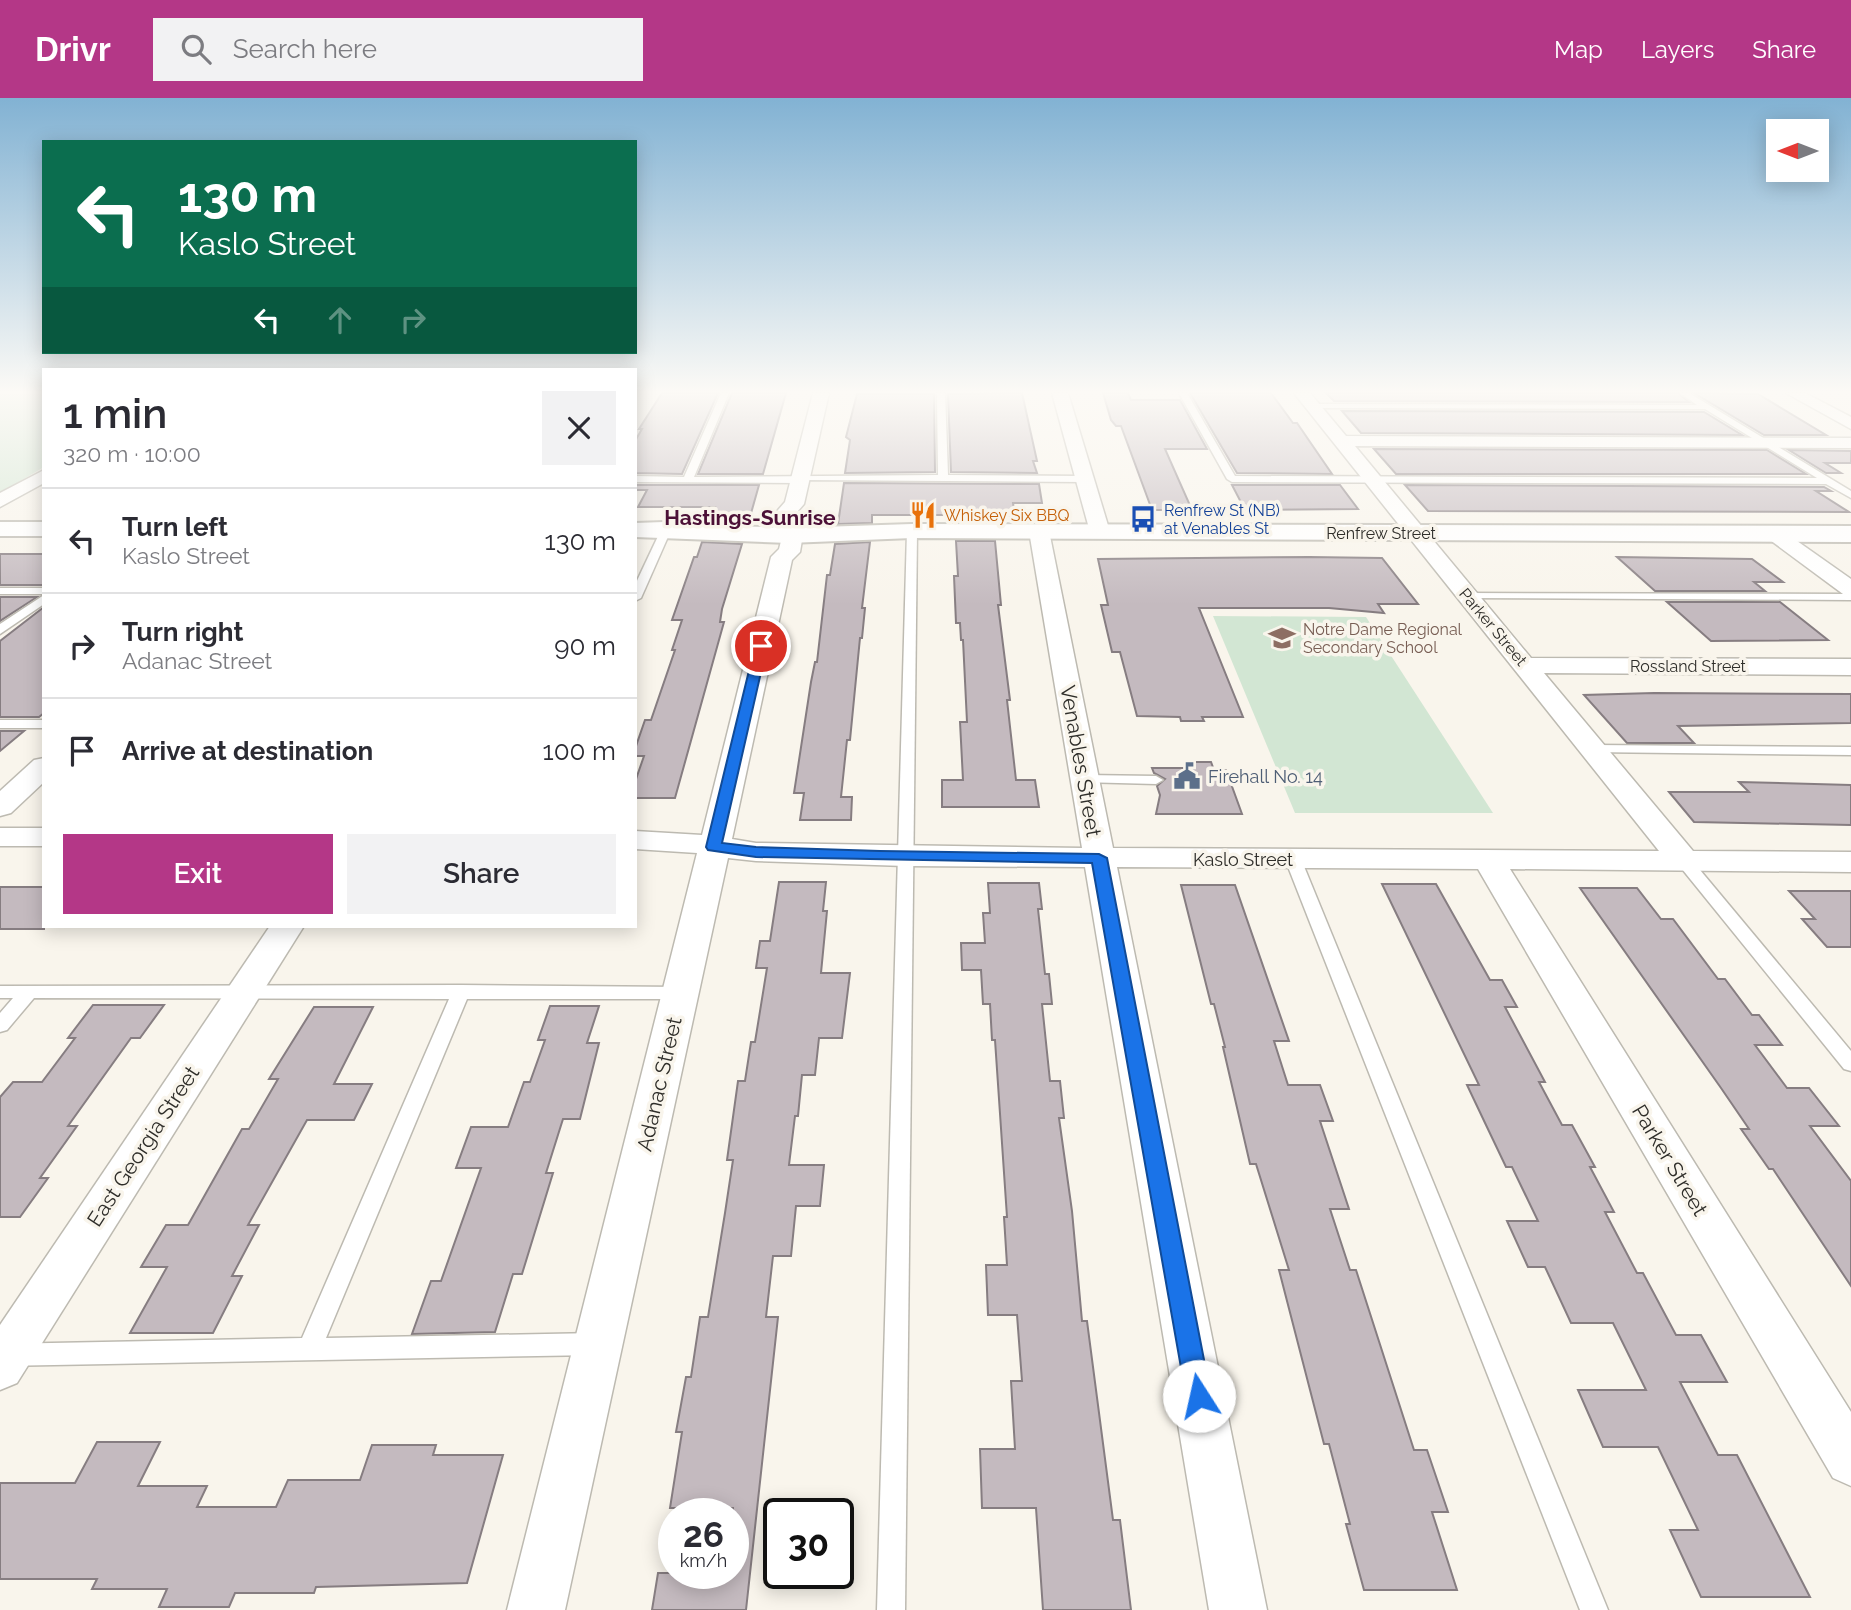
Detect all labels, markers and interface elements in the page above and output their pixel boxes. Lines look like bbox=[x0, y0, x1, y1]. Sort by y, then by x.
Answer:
search box bbox=[153, 18, 643, 81]
text: Drivr bbox=[35, 30, 111, 69]
icon: search bbox=[177, 30, 215, 68]
text: Search here bbox=[233, 34, 377, 64]
text: Map bbox=[1554, 35, 1603, 64]
text: Layers bbox=[1641, 35, 1714, 64]
text: Share bbox=[1752, 35, 1816, 64]
north arrow bbox=[1766, 119, 1829, 182]
map controls bbox=[1766, 119, 1829, 182]
text: 130 m bbox=[178, 166, 317, 223]
icon: left bbox=[63, 168, 154, 259]
text: Kaslo Street bbox=[178, 225, 356, 262]
icon: left bbox=[248, 301, 286, 339]
icon: ahead bbox=[321, 301, 359, 339]
icon: right bbox=[394, 301, 432, 339]
text: 1 min bbox=[63, 389, 167, 438]
button: close bbox=[542, 391, 616, 465]
text: 320 m · 10:00 bbox=[63, 440, 201, 467]
restaurant icon: Whiskey Six BBQ bbox=[908, 500, 938, 530]
place label: Renfrew St (NB) at Venables St bbox=[1164, 501, 1280, 538]
bus stop icon: Renfrew St (NB) at Venables St bbox=[1128, 504, 1158, 534]
district label: Hastings-Sunrise bbox=[664, 505, 836, 530]
place label: Whiskey Six BBQ bbox=[944, 506, 1069, 525]
text: Turn left bbox=[122, 512, 228, 542]
icon: left bbox=[63, 522, 101, 560]
street label: Renfrew Street bbox=[1326, 524, 1436, 543]
text: 130 m bbox=[545, 526, 616, 556]
text: Kaslo Street bbox=[122, 542, 250, 569]
street label: Parker Street bbox=[1455, 584, 1531, 670]
pin bbox=[731, 616, 791, 676]
text: Turn right bbox=[122, 617, 243, 647]
place label: Notre Dame Regional Secondary School bbox=[1303, 620, 1463, 657]
school or university icon: Notre Dame Regional Secondary School bbox=[1267, 623, 1297, 653]
icon: right bbox=[63, 627, 101, 665]
icon: arrive bbox=[742, 627, 780, 665]
text: 90 m bbox=[554, 631, 616, 661]
text: Adanac Street bbox=[122, 647, 272, 674]
street label: Rossland Street bbox=[1630, 657, 1747, 676]
street label: Venables Street bbox=[1055, 683, 1107, 839]
icon: arrive bbox=[63, 732, 101, 770]
text: Arrive at destination bbox=[122, 736, 373, 766]
text: 100 m bbox=[543, 736, 616, 766]
public building icon: Firehall No. 14 bbox=[1172, 761, 1202, 791]
place label: Firehall No. 14 bbox=[1208, 766, 1323, 787]
button: Exit bbox=[63, 834, 333, 914]
button: Share bbox=[347, 834, 616, 914]
street label: Kaslo Street bbox=[1193, 849, 1293, 870]
street label: Adanac Street bbox=[631, 1014, 687, 1154]
street label: East Georgia Street bbox=[82, 1061, 204, 1231]
street label: Parker Street bbox=[1627, 1100, 1713, 1220]
position arrow bbox=[1162, 1359, 1236, 1433]
speed limit sign: 30 bbox=[763, 1498, 854, 1589]
text: 26 bbox=[683, 1514, 724, 1555]
text: km/h bbox=[680, 1550, 727, 1571]

